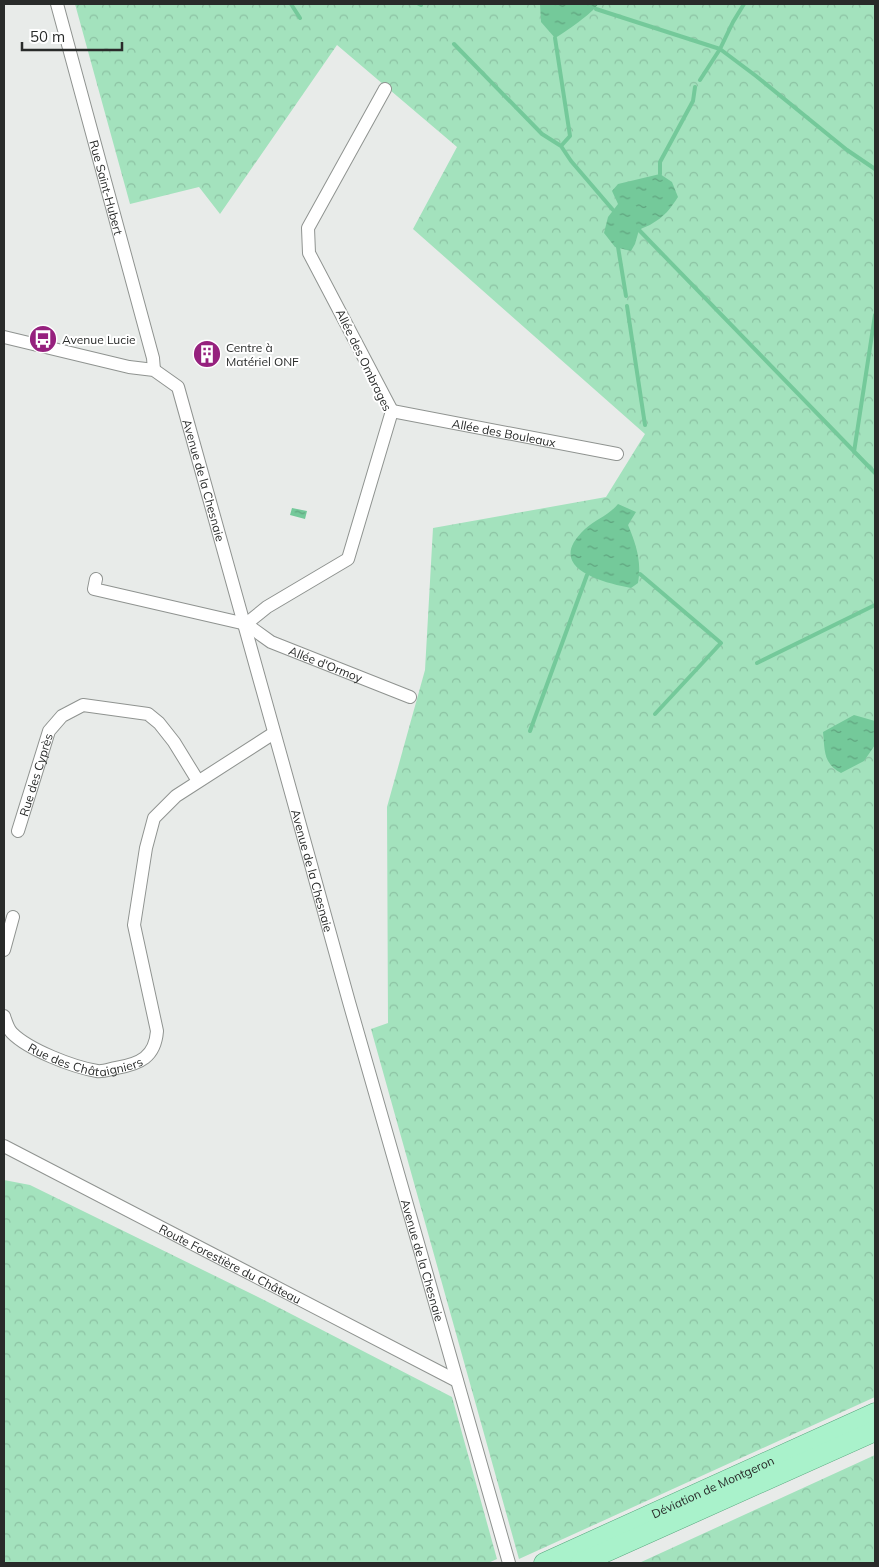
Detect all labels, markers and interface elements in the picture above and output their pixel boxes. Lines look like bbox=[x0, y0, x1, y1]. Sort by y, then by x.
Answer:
scale bar bbox=[22, 20, 122, 52]
text: 50 m bbox=[30, 27, 65, 46]
street label: Rue Saint-Hubert bbox=[87, 138, 127, 236]
street label: Allée des Ombrages bbox=[333, 306, 395, 414]
bus stop icon: Avenue Lucie bbox=[28, 324, 58, 354]
place label: Avenue Lucie bbox=[62, 332, 136, 347]
building icon: Centre à Matériel ONF bbox=[192, 339, 222, 369]
place label: Centre à Matériel ONF bbox=[226, 340, 299, 369]
street label: Allée des Bouleaux bbox=[451, 415, 558, 450]
street label: Avenue de la Chesnaie bbox=[180, 417, 229, 543]
street label: Allée d'Ormoy bbox=[287, 642, 365, 685]
street label: Rue des Cyprès bbox=[16, 731, 55, 818]
street label: Avenue de la Chesnaie bbox=[289, 808, 337, 933]
street label: Rue des Châtaigniers bbox=[26, 1039, 145, 1079]
street label: Avenue de la Chesnaie bbox=[398, 1197, 448, 1323]
street label: Route Forestière du Château bbox=[157, 1220, 304, 1306]
street label: Déviation de Montgeron bbox=[649, 1452, 776, 1521]

